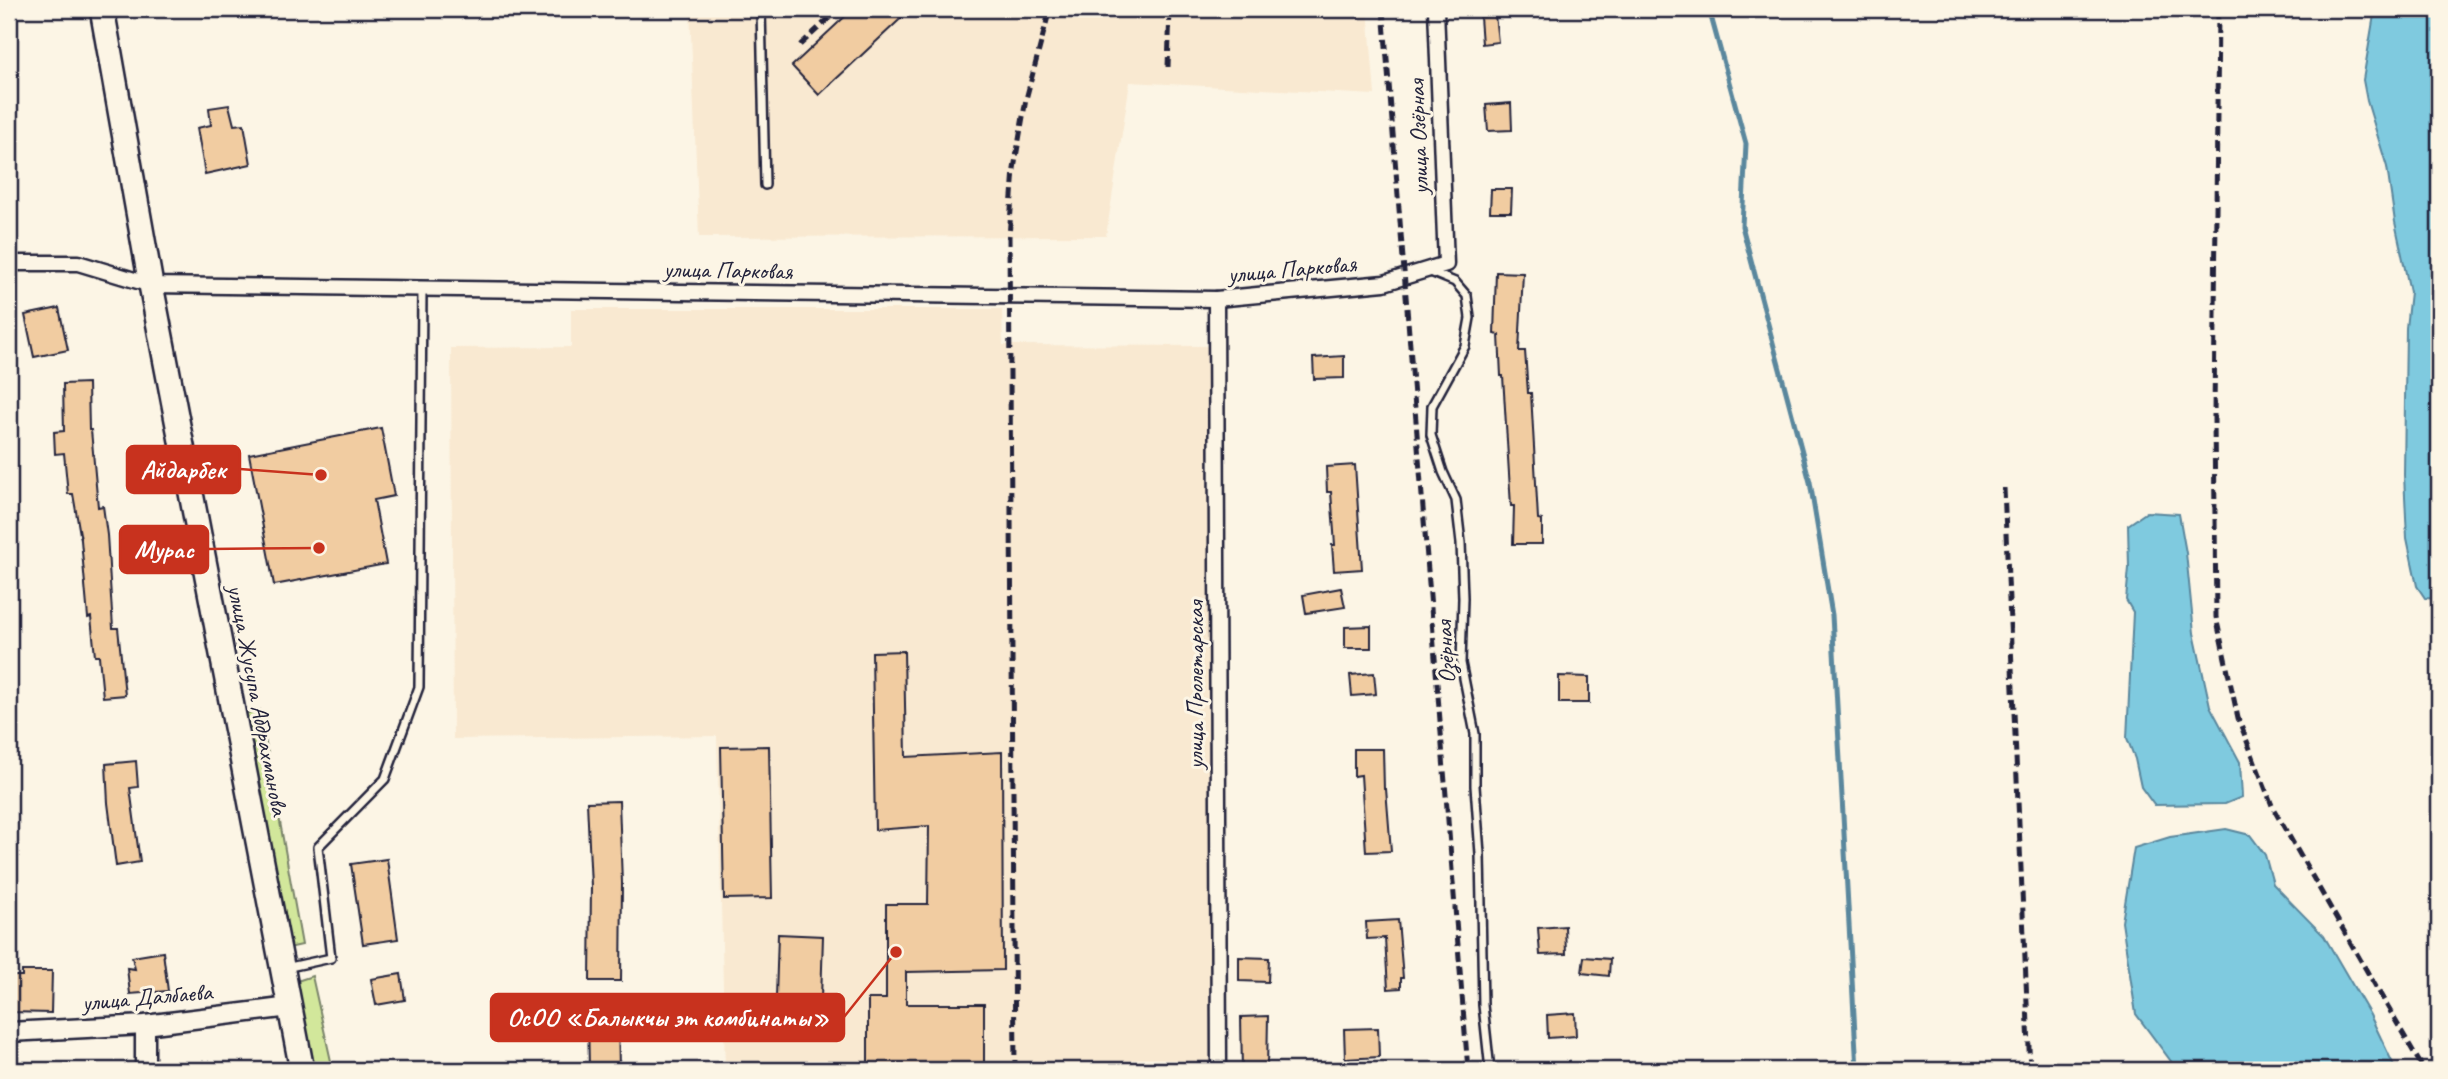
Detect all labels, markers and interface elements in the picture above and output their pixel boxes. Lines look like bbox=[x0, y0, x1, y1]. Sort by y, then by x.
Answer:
street label: улица Озёрная bbox=[1401, 77, 1435, 197]
street label: улица Парковая bbox=[1225, 248, 1359, 290]
street label: улица Парковая bbox=[661, 254, 794, 286]
callout: Айдарбек bbox=[127, 446, 240, 493]
text: Айдарбек bbox=[141, 453, 228, 486]
callout: Мурас bbox=[120, 526, 208, 573]
text: Мурас bbox=[134, 533, 195, 566]
street label: улица Жусупа Абдрахманова bbox=[221, 580, 295, 819]
street label: улица Пролетарская bbox=[1180, 599, 1210, 771]
street label: Озёрная bbox=[1428, 618, 1463, 684]
street label: улица Далбаева bbox=[79, 976, 215, 1018]
callout: ОсОО «Балыкчы эт комбинаты» bbox=[491, 994, 844, 1041]
text: ОсОО «Балыкчы эт комбинаты» bbox=[507, 1001, 829, 1034]

